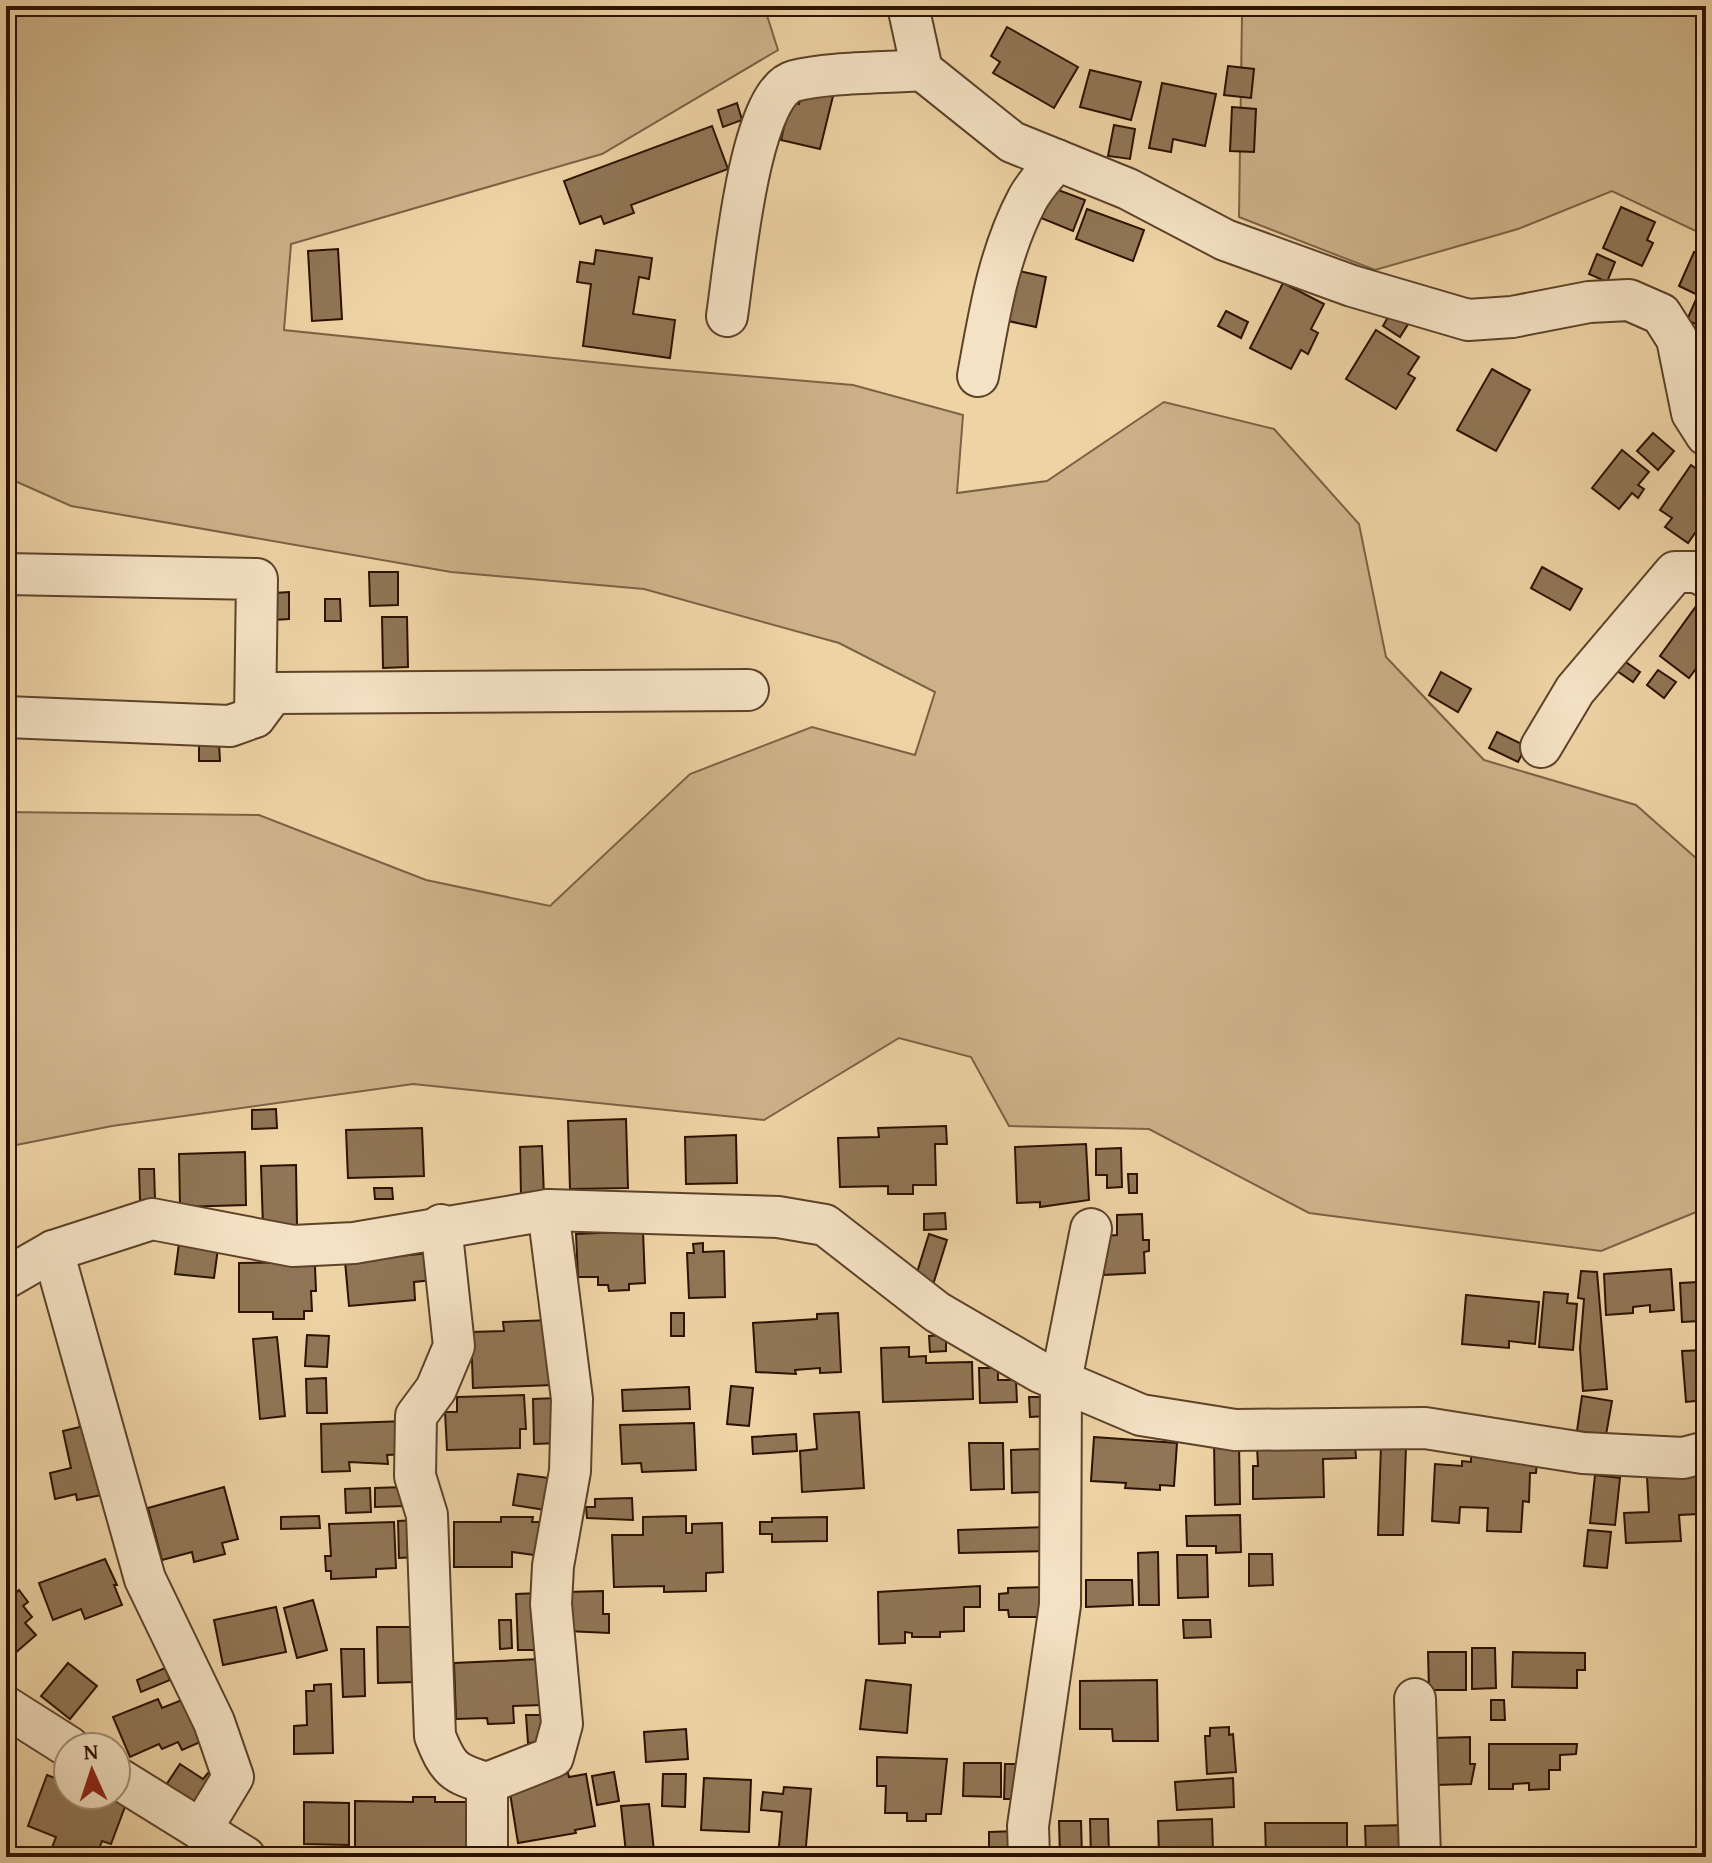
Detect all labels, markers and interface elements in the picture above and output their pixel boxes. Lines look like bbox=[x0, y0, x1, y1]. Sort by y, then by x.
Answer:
north arrow bbox=[52, 1731, 132, 1811]
text: N bbox=[83, 1735, 99, 1767]

